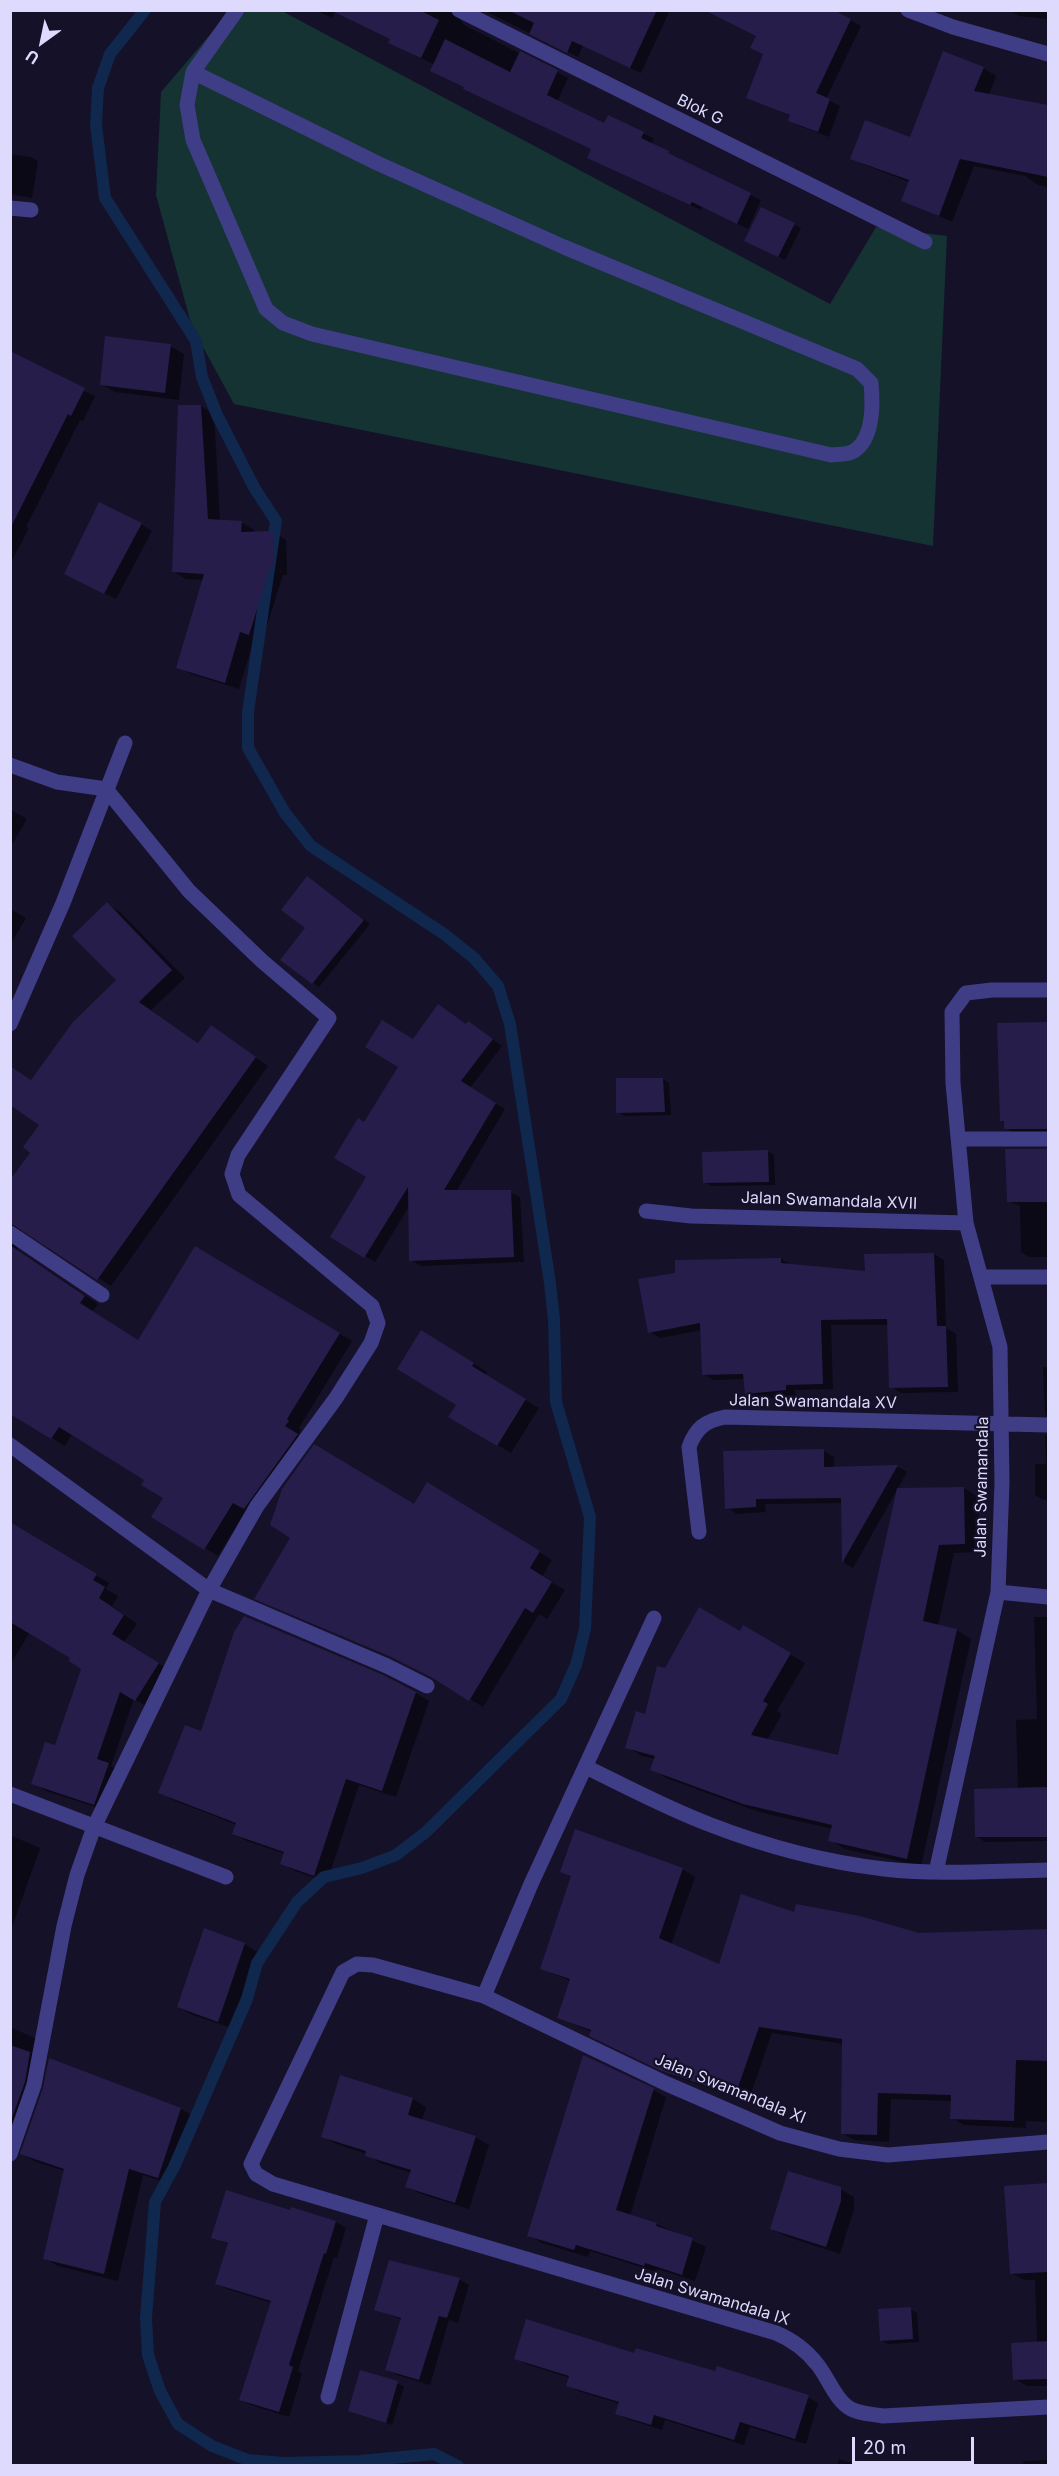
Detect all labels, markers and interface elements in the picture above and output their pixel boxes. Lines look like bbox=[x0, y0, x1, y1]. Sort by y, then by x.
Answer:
north arrow bbox=[12, 12, 72, 72]
text: U bbox=[22, 46, 43, 69]
street label: Blok G bbox=[674, 91, 726, 129]
street label: Jalan Swamandala XVII bbox=[741, 1188, 917, 1214]
street label: Jalan Swamandala XV bbox=[729, 1391, 897, 1413]
street label: Jalan Swamandala bbox=[971, 1416, 993, 1558]
street label: Jalan Swamandala XI bbox=[652, 2050, 808, 2128]
street label: Jalan Swamandala IX bbox=[632, 2264, 792, 2330]
scale bar bbox=[855, 2425, 976, 2463]
text: 20 m bbox=[863, 2437, 906, 2458]

